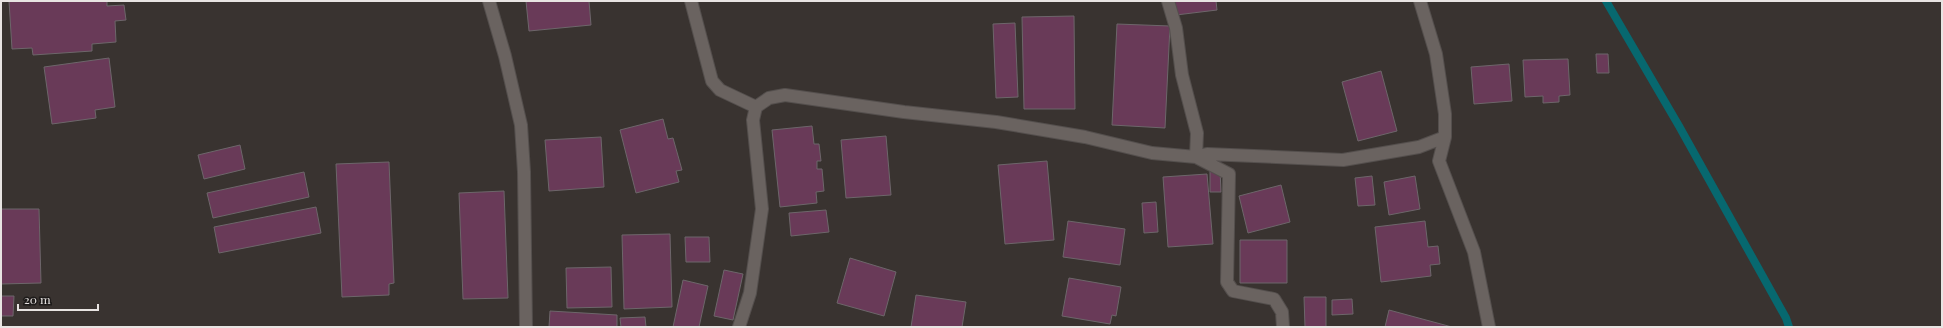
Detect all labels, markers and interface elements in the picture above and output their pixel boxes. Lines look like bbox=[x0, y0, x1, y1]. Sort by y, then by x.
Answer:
scale bar bbox=[18, 286, 98, 312]
text: 20 m bbox=[24, 291, 51, 307]

